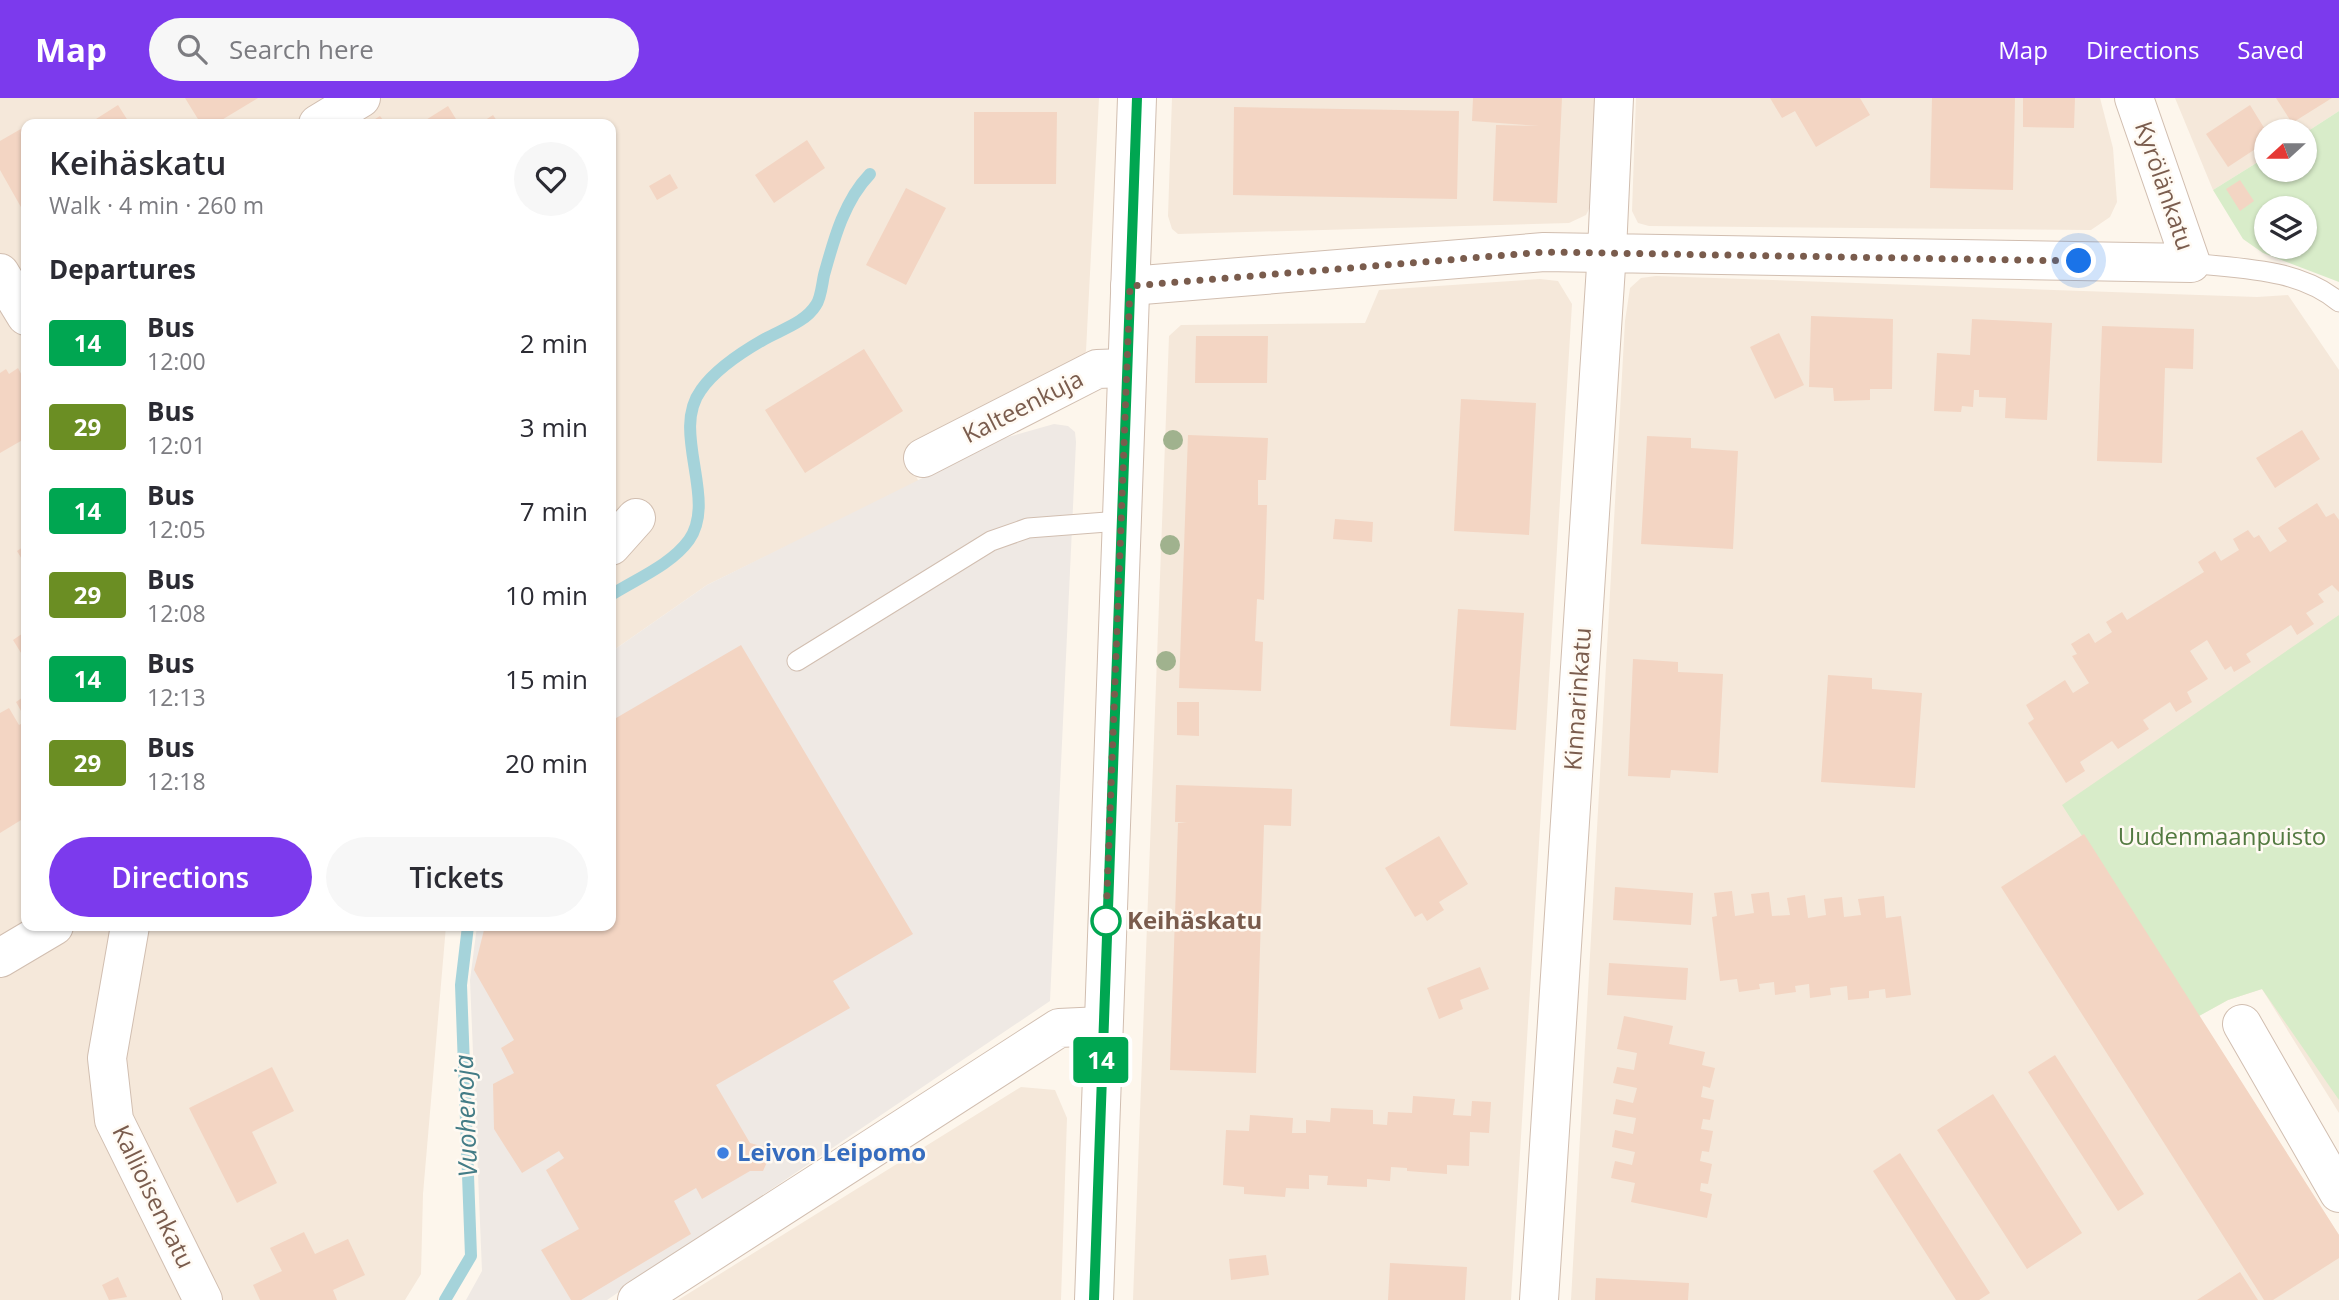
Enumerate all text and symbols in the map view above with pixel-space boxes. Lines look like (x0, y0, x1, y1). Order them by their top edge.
search box (149, 18, 639, 81)
text: Map (35, 27, 107, 72)
icon: search (173, 30, 211, 68)
text: Search here (229, 31, 374, 67)
text: Map (1998, 33, 2048, 66)
text: Directions (2086, 33, 2199, 66)
text: Saved (2237, 33, 2304, 66)
street label: Kyrölänkatu (2128, 117, 2203, 254)
north arrow (2254, 119, 2317, 182)
map controls (2254, 119, 2317, 259)
text: Keihäskatu (49, 140, 227, 185)
button: heart (514, 142, 588, 216)
text: Walk · 4 min · 260 m (49, 189, 264, 221)
button: layers (2254, 196, 2317, 259)
your location (2061, 243, 2096, 278)
text: Departures (49, 251, 196, 287)
text: Bus (147, 309, 194, 345)
text: 2 min (520, 325, 588, 361)
text: 14 (74, 326, 101, 359)
text: 12:00 (147, 345, 206, 377)
street label: Kalteenkuja (956, 361, 1088, 450)
text: Bus (147, 393, 194, 429)
text: 3 min (520, 409, 588, 445)
text: 29 (74, 410, 101, 443)
text: 12:01 (147, 429, 206, 461)
text: Bus (147, 477, 194, 513)
text: 7 min (520, 493, 588, 529)
text: 14 (74, 494, 101, 527)
text: 12:05 (147, 513, 206, 545)
text: Bus (147, 561, 194, 597)
text: 10 min (505, 577, 588, 613)
text: 29 (74, 578, 101, 611)
text: 12:08 (147, 597, 206, 629)
street label: Kinnarinkatu (1555, 626, 1598, 772)
text: Bus (147, 645, 194, 681)
text: 15 min (505, 661, 588, 697)
text: 14 (74, 662, 101, 695)
text: 12:13 (147, 681, 206, 713)
text: Bus (147, 729, 194, 765)
text: 20 min (505, 745, 588, 781)
text: 29 (74, 746, 101, 779)
text: 12:18 (147, 765, 206, 797)
park label: Uudenmaanpuisto (2118, 819, 2326, 852)
button: Directions (49, 837, 312, 917)
button: Tickets (326, 837, 588, 917)
place label: Keihäskatu (1127, 903, 1262, 936)
marker: Keihäskatu (1091, 906, 1121, 936)
line badge: 14 (1070, 1037, 1132, 1083)
text: 14 (1087, 1043, 1115, 1076)
water label: Vuohenoja (445, 1054, 485, 1178)
street label: Kallioisenkatu (105, 1119, 203, 1273)
place label: Leivon Leipomo (737, 1135, 926, 1168)
marker: Leivon Leipomo (715, 1145, 731, 1161)

